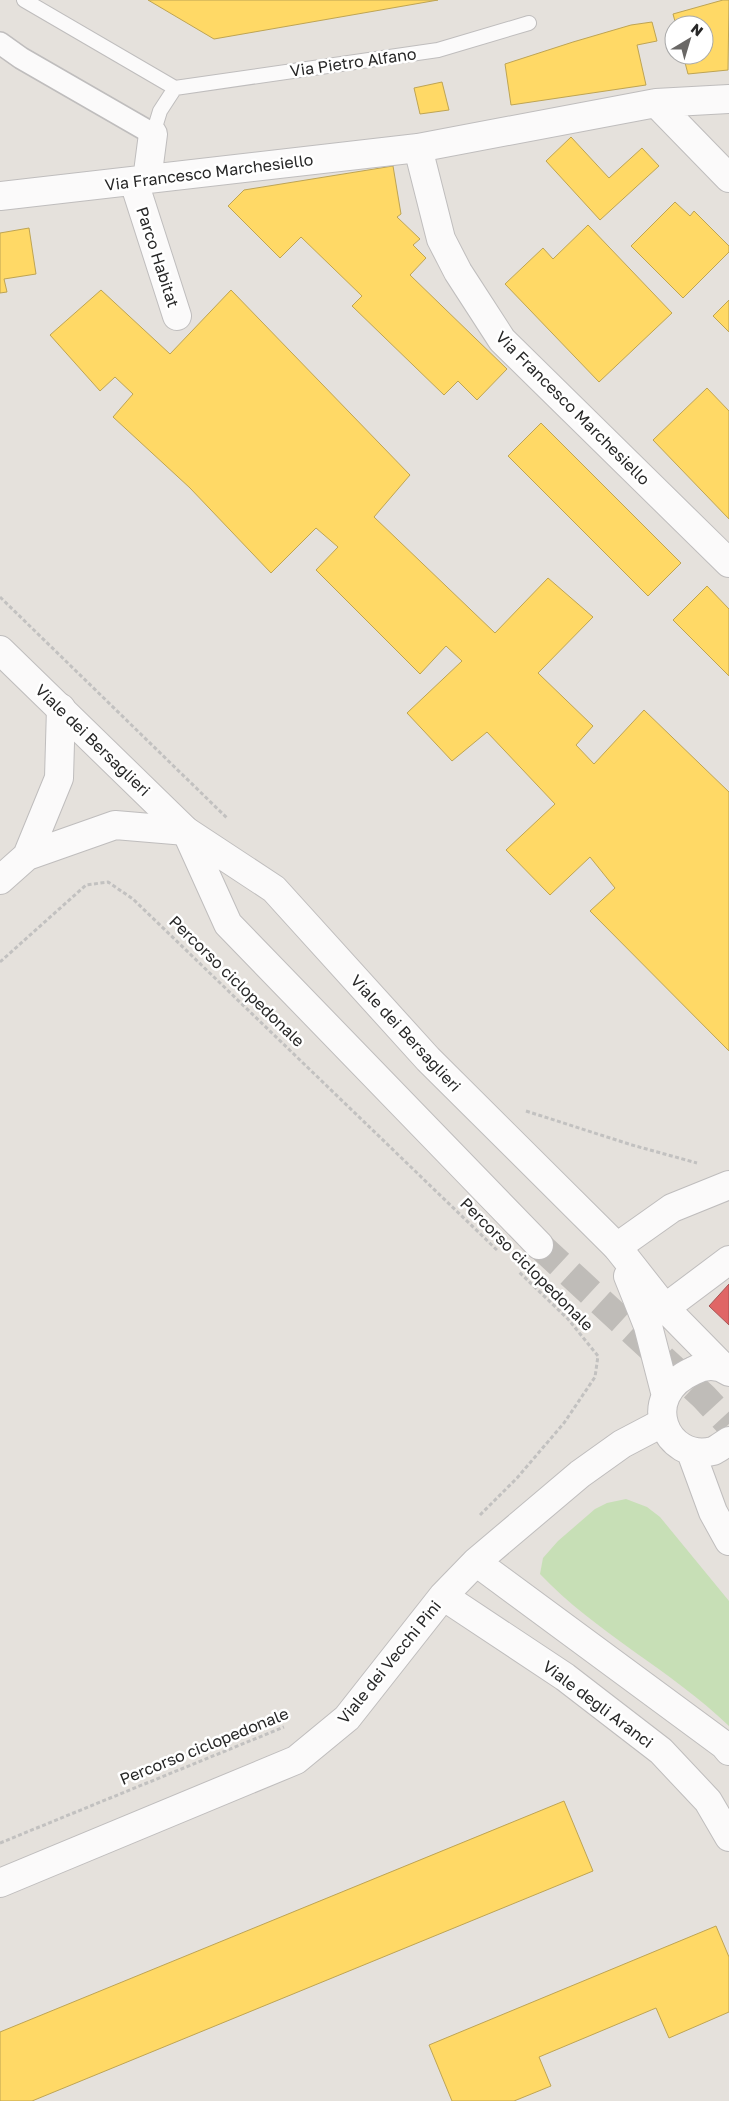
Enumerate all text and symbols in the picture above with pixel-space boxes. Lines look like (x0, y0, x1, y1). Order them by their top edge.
north arrow (664, 15, 714, 65)
text: N (688, 19, 707, 39)
street label: Via Pietro Alfano (289, 43, 417, 81)
street label: Via Francesco Marchesiello (104, 149, 314, 195)
street label: Parco Habitat (132, 204, 184, 310)
street label: Via Francesco Marchesiello (492, 327, 654, 489)
street label: Viale dei Bersaglieri (31, 680, 155, 800)
street label: Percorso ciclopedonale (165, 911, 309, 1051)
street label: Viale dei Bersaglieri (347, 970, 465, 1096)
street label: Percorso ciclopedonale (456, 1193, 598, 1335)
street label: Viale dei Vecchi Pini (333, 1596, 445, 1728)
street label: Viale degli Aranci (539, 1656, 657, 1752)
street label: Percorso ciclopedonale (117, 1703, 291, 1789)

